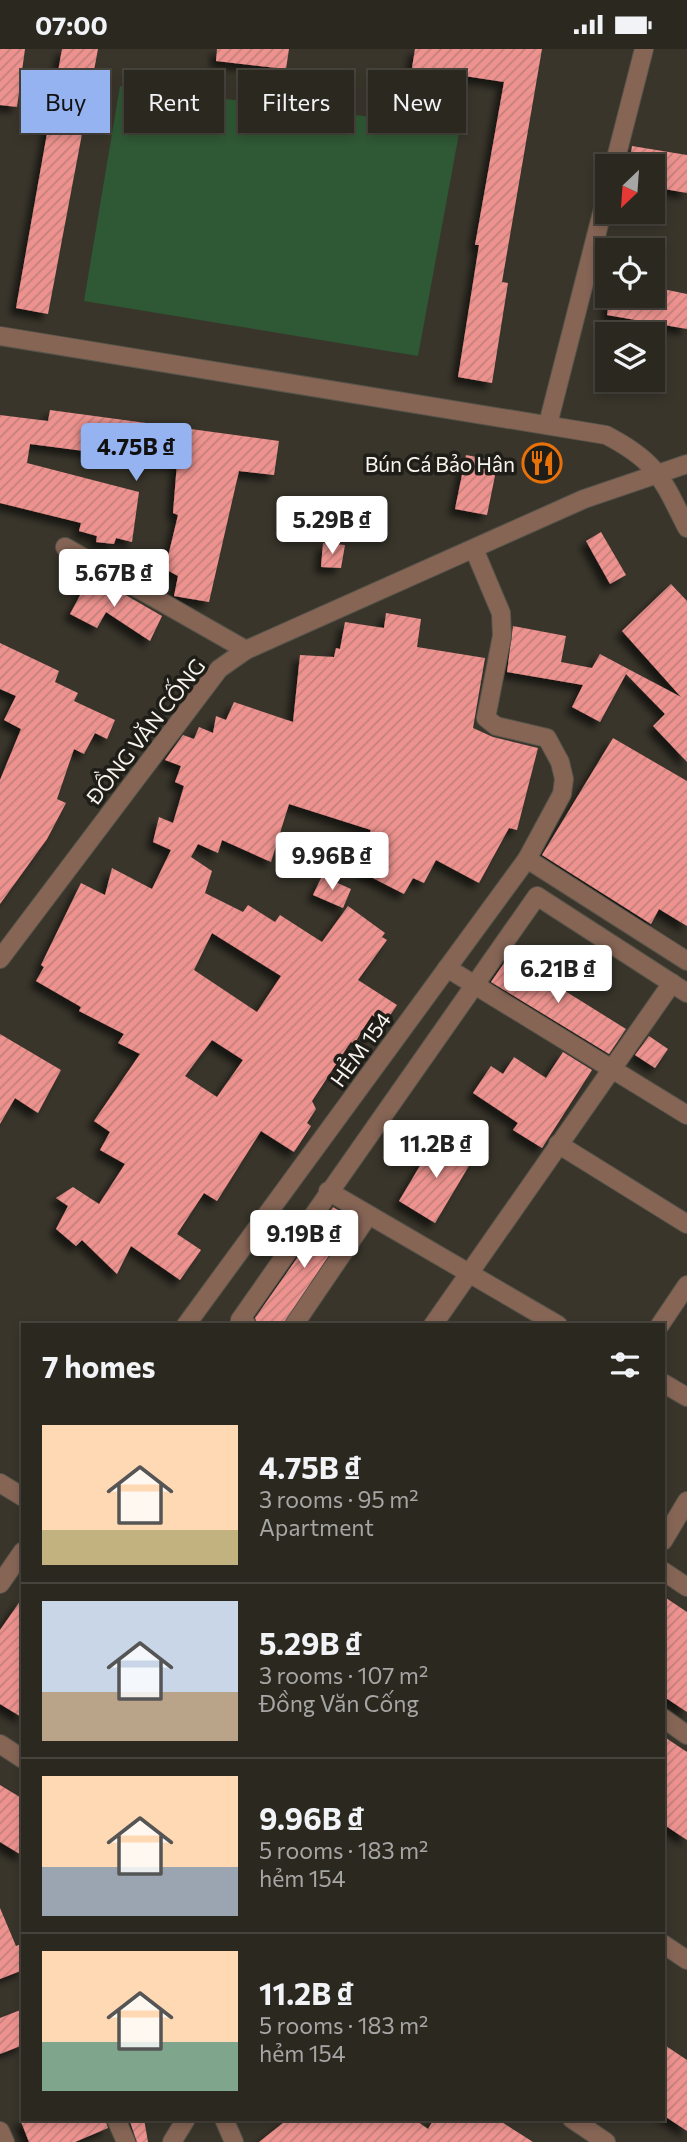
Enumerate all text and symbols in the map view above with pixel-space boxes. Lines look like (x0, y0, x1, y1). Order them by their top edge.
text: 07:00 (35, 9, 108, 40)
chip: Buy (21, 70, 110, 133)
chip: Rent (124, 70, 224, 133)
chip: Filters (238, 70, 354, 133)
chip: New (368, 70, 466, 133)
north arrow (595, 154, 665, 224)
map controls (595, 154, 665, 392)
button: locate (595, 238, 665, 308)
button: layers (595, 322, 665, 392)
pin: 4.75B ₫ (71, 423, 201, 483)
text: 4.75B ₫ (97, 432, 175, 460)
restaurant icon: Bún Cá Bảo Hân (521, 442, 563, 484)
place label: Bún Cá Bảo Hân (365, 451, 515, 476)
pin: 5.29B ₫ (267, 497, 397, 556)
text: 5.29B ₫ (292, 505, 372, 533)
pin: 5.67B ₫ (49, 549, 179, 609)
text: 5.67B ₫ (75, 558, 153, 586)
street label: ĐỒNG VĂN CỐNG (77, 651, 210, 810)
pin: 9.96B ₫ (267, 833, 397, 892)
text: 9.96B ₫ (292, 841, 372, 869)
pin: 6.21B ₫ (493, 946, 623, 1005)
text: 6.21B ₫ (520, 954, 596, 982)
street label: HẺM 154 (324, 1006, 396, 1091)
pin: 11.2B ₫ (371, 1121, 501, 1180)
text: 11.2B ₫ (400, 1129, 472, 1157)
pin: 9.19B ₫ (239, 1211, 369, 1270)
text: 9.19B ₫ (266, 1219, 342, 1247)
icon: filters (606, 1346, 644, 1384)
text: 7 homes (42, 1347, 155, 1384)
text: 4.75B ₫ (259, 1448, 361, 1485)
icon: home (98, 1453, 182, 1537)
text: 3 rooms · 95 m² (259, 1485, 418, 1513)
text: Apartment (259, 1513, 374, 1541)
text: 5.29B ₫ (259, 1624, 362, 1661)
icon: home (98, 1629, 182, 1713)
text: 3 rooms · 107 m² (259, 1661, 428, 1689)
text: Đồng Văn Cống (259, 1689, 419, 1717)
text: 9.96B ₫ (259, 1799, 364, 1836)
icon: home (98, 1804, 182, 1888)
text: 5 rooms · 183 m² (259, 1836, 428, 1864)
text: hẻm 154 (259, 1864, 346, 1892)
text: 11.2B ₫ (259, 1974, 354, 2011)
icon: home (98, 1979, 182, 2063)
text: 5 rooms · 183 m² (259, 2011, 428, 2039)
text: hẻm 154 (259, 2039, 346, 2067)

